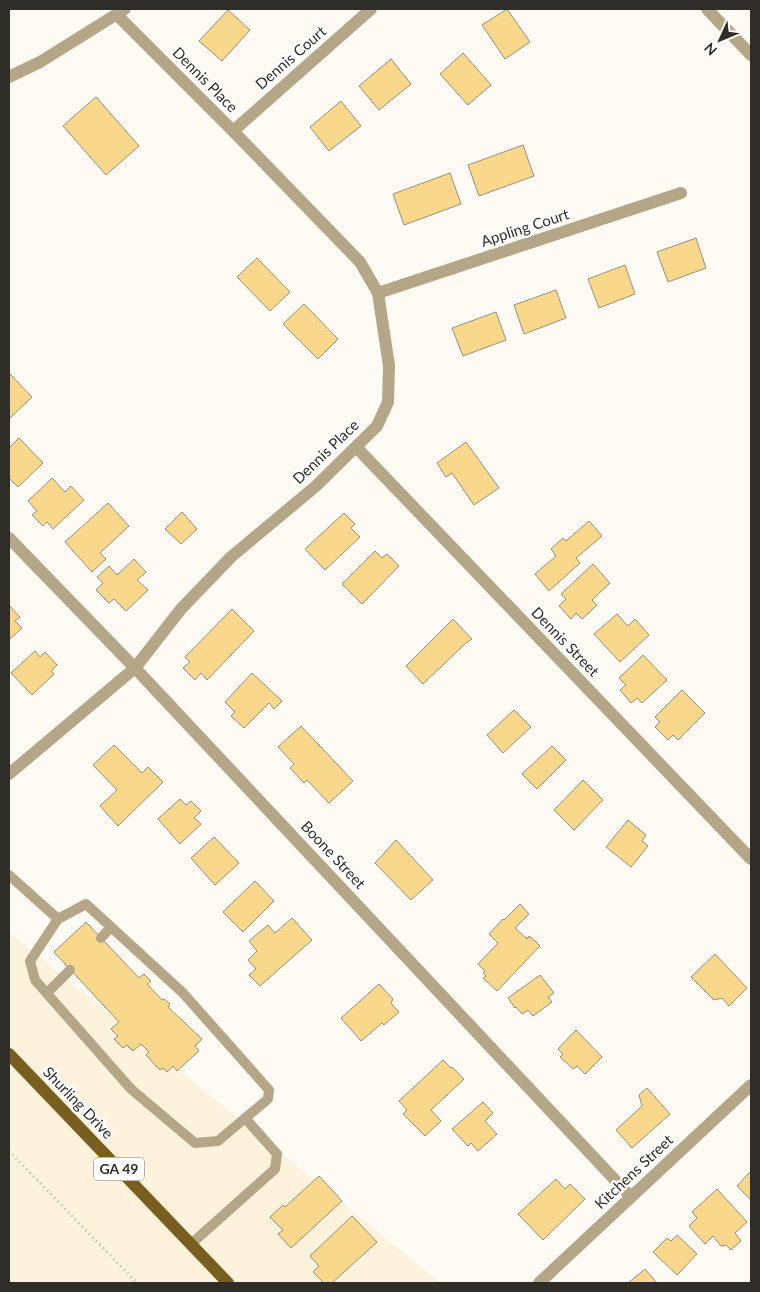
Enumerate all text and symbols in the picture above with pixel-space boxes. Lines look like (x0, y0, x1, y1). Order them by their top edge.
north arrow (695, 15, 745, 65)
street label: Dennis Court (251, 21, 330, 93)
text: N (700, 40, 720, 59)
street label: Dennis Place (169, 43, 242, 116)
street label: Appling Court (478, 204, 572, 250)
street label: Dennis Place (289, 415, 362, 487)
street label: Dennis Street (528, 603, 604, 680)
street label: Boone Street (298, 817, 370, 892)
street label: Shurling Drive (40, 1063, 118, 1142)
street label: Kitchens Street (590, 1130, 677, 1212)
road number: GA 49 (94, 1158, 144, 1180)

